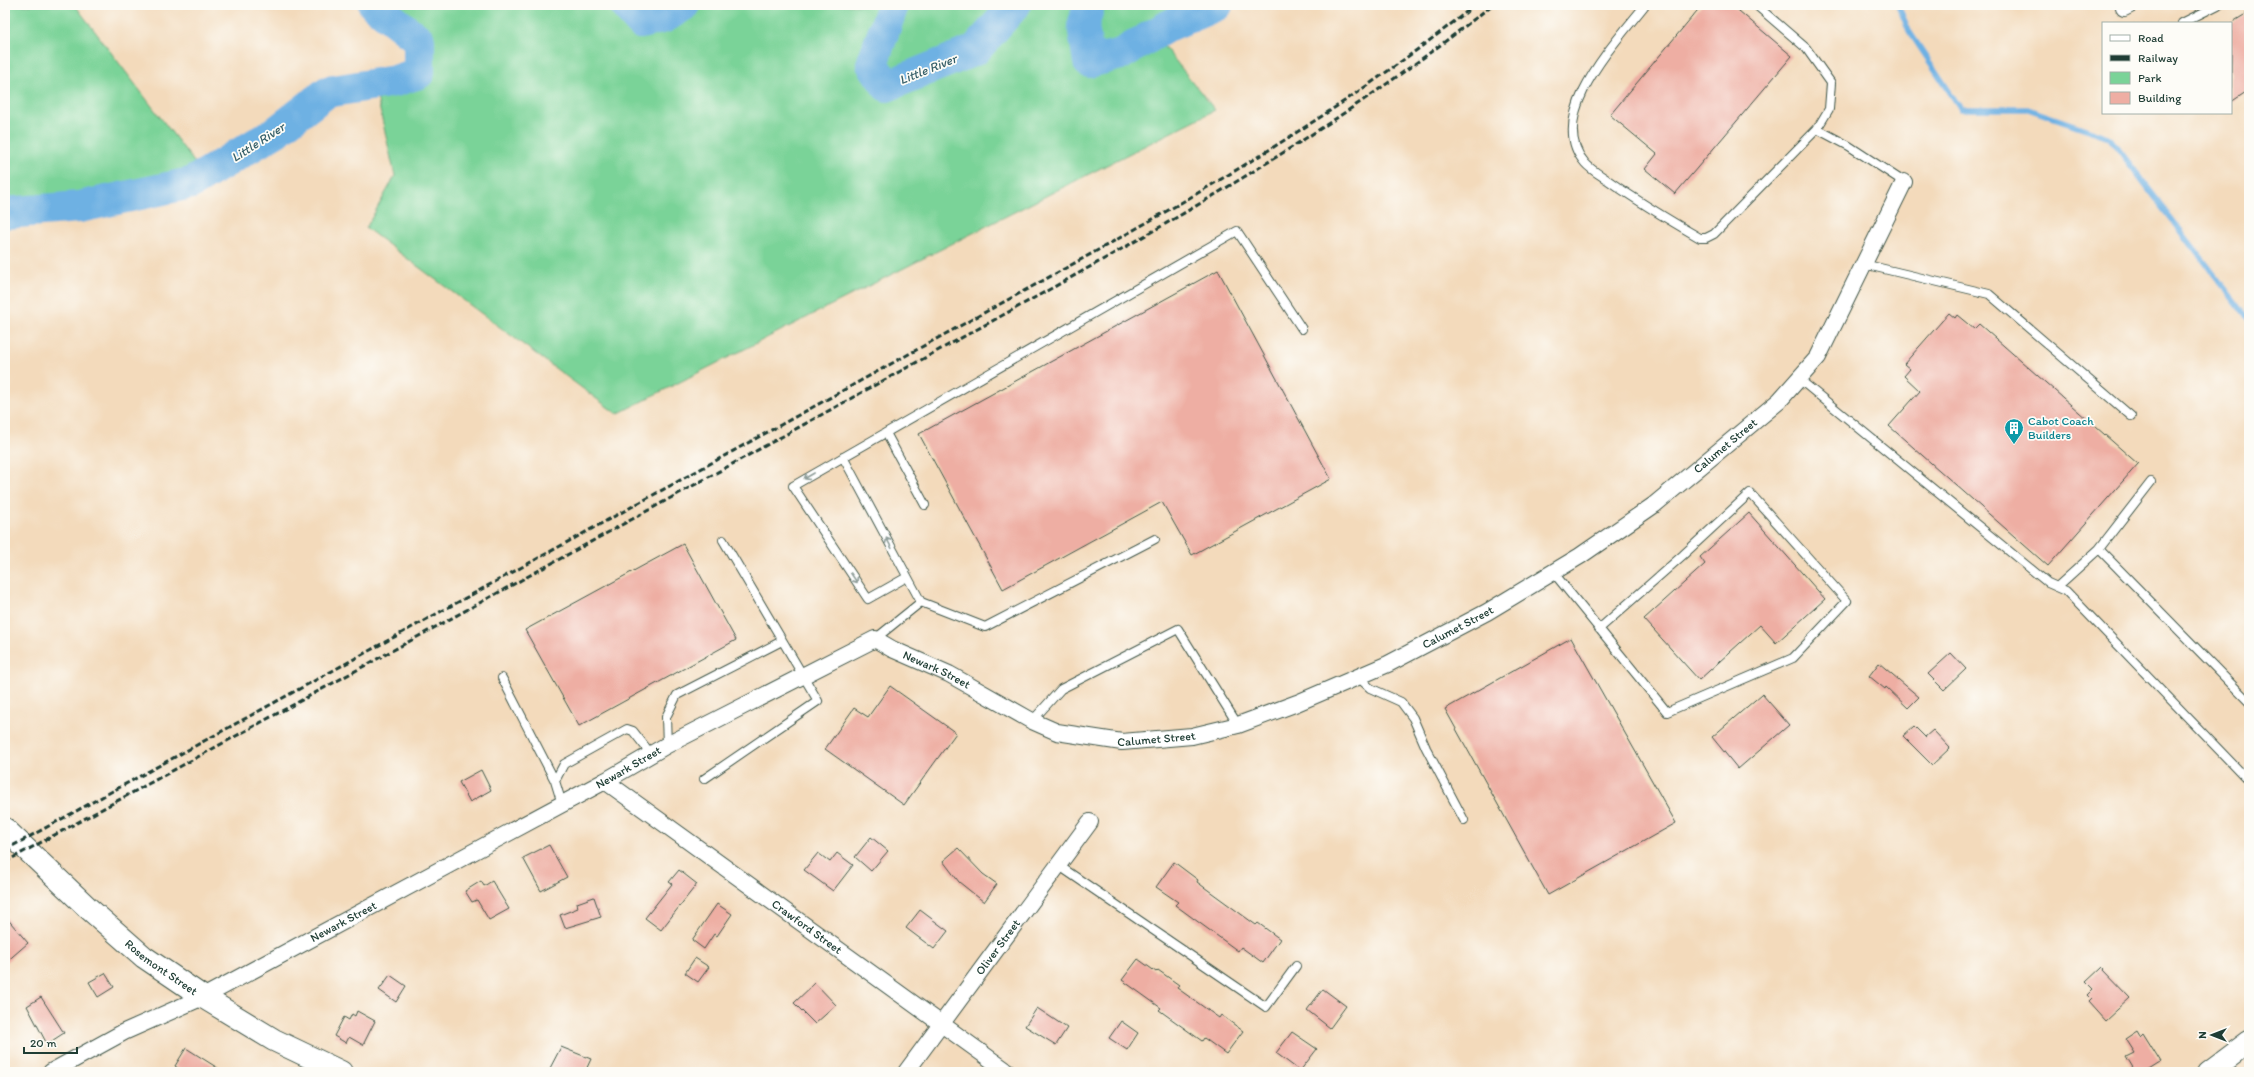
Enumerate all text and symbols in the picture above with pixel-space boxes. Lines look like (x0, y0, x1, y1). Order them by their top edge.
legend (2102, 22, 2232, 114)
text: Road (2138, 31, 2164, 45)
water label: Little River (897, 50, 961, 87)
text: Railway (2138, 51, 2178, 65)
text: Park (2138, 71, 2162, 85)
text: Building (2138, 91, 2182, 105)
water label: Little River (228, 118, 289, 165)
place label: Cabot Coach Builders (2028, 414, 2094, 442)
street label: Calumet Street (1691, 415, 1760, 476)
building icon: Cabot Coach Builders (2003, 417, 2025, 445)
one-way arrow (804, 473, 816, 481)
one-way arrow (885, 537, 892, 549)
one-way arrow (850, 572, 858, 583)
street label: Calumet Street (1420, 603, 1496, 652)
street label: Newark Street (901, 648, 973, 692)
street label: Calumet Street (1116, 728, 1197, 749)
street label: Newark Street (593, 743, 664, 792)
street label: Crawford Street (769, 897, 845, 957)
street label: Newark Street (308, 898, 379, 945)
street label: Oliver Street (973, 916, 1023, 978)
street label: Rosemont Street (122, 937, 201, 998)
north arrow (2192, 1015, 2232, 1055)
scale bar (24, 1029, 77, 1055)
text: N (2196, 1031, 2209, 1039)
text: 20 m (30, 1036, 57, 1050)

